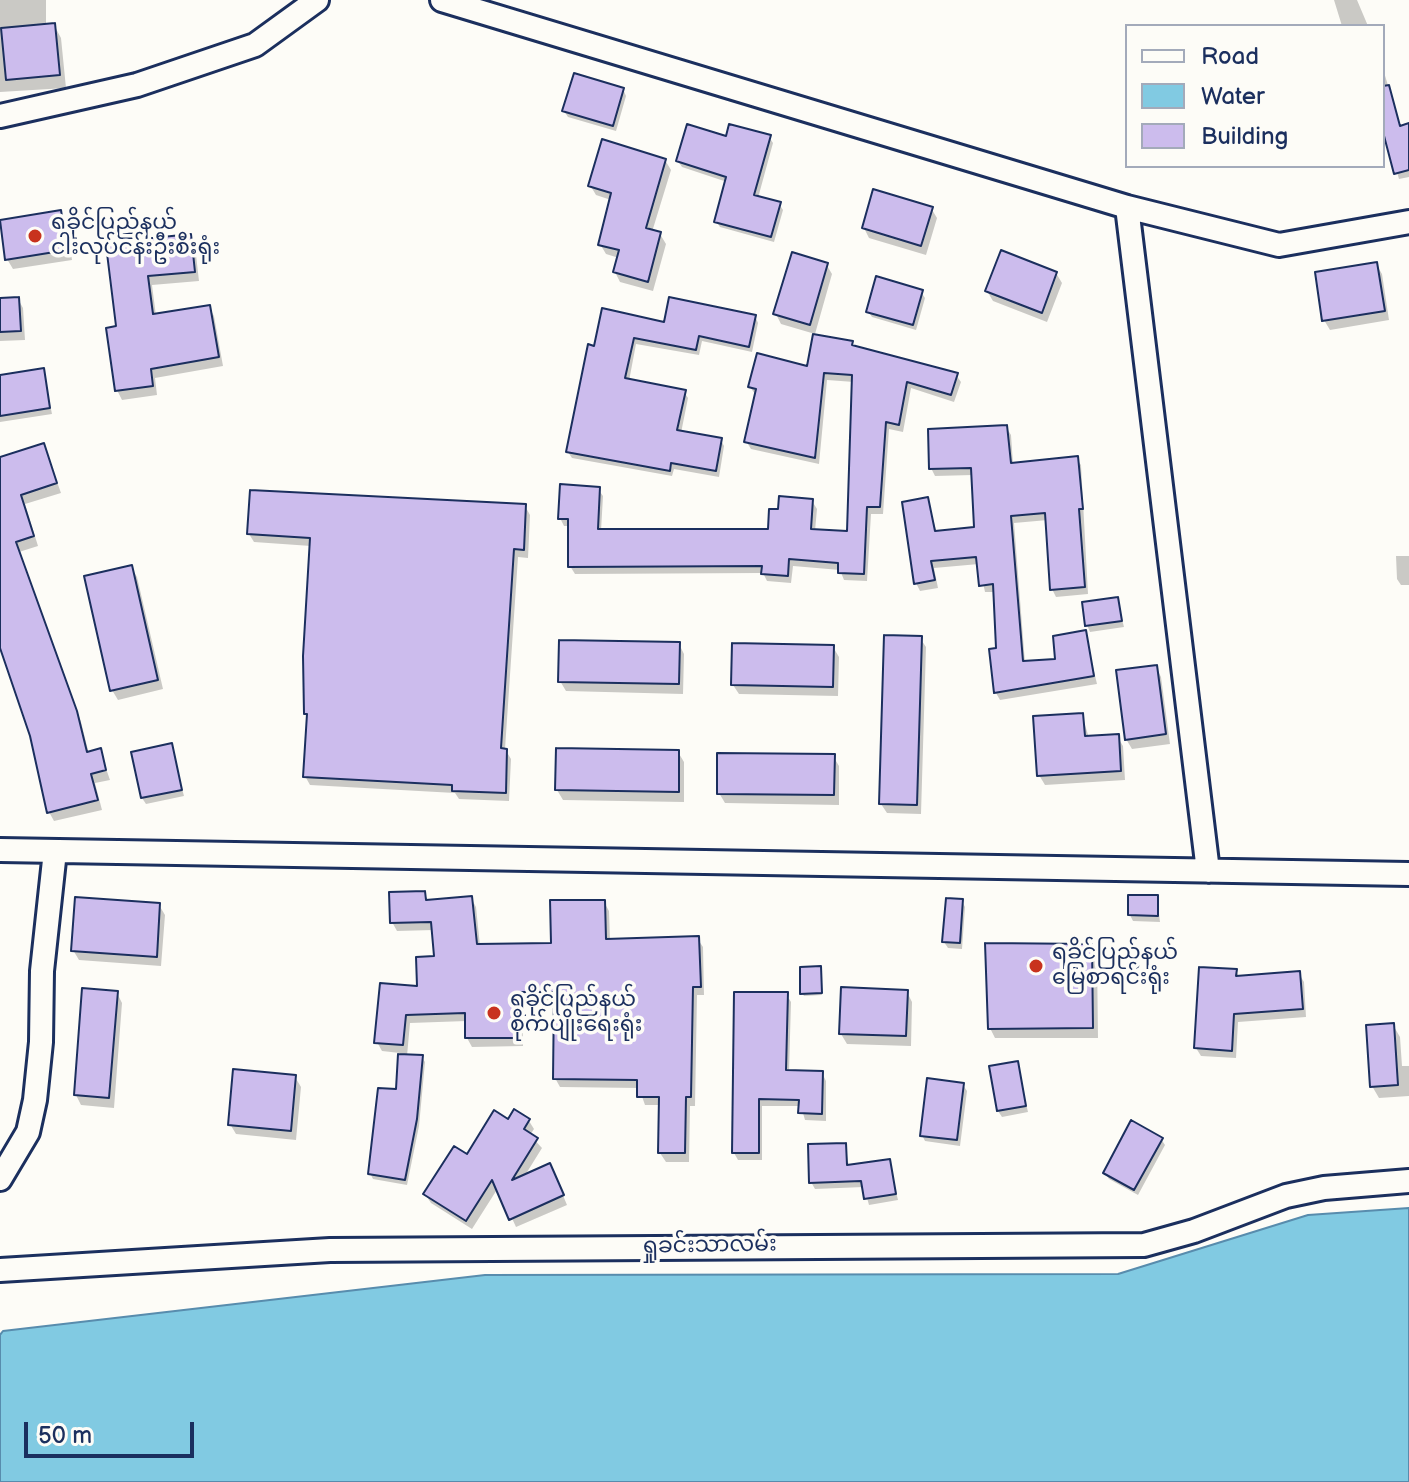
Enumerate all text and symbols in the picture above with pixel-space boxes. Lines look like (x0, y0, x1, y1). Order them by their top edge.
legend (1125, 24, 1385, 168)
text: Road (1201, 42, 1259, 71)
text: Water (1201, 82, 1265, 111)
text: Building (1201, 122, 1288, 151)
place label: ရခိုင်ပြည်နယ် ငါးလုပ်ငန်းဦးစီးရုံး (51, 210, 220, 262)
marker: ရခိုင်ပြည်နယ် ငါးလုပ်ငန်းဦးစီးရုံး (26, 227, 44, 245)
place label: ရခိုင်ပြည်နယ် မြေစာရင်းရုံး (1052, 940, 1178, 992)
marker: ရခိုင်ပြည်နယ် မြေစာရင်းရုံး (1027, 957, 1045, 975)
place label: ရခိုင်ပြည်နယ် စိုက်ပျိုးရေးရုံး (510, 987, 642, 1038)
marker: ရခိုင်ပြည်နယ် စိုက်ပျိုးရေးရုံး (485, 1004, 503, 1022)
street label: ရှုခင်းသာလမ်း (641, 1232, 777, 1260)
scale bar (28, 1406, 198, 1456)
text: 50 m (38, 1421, 92, 1450)

